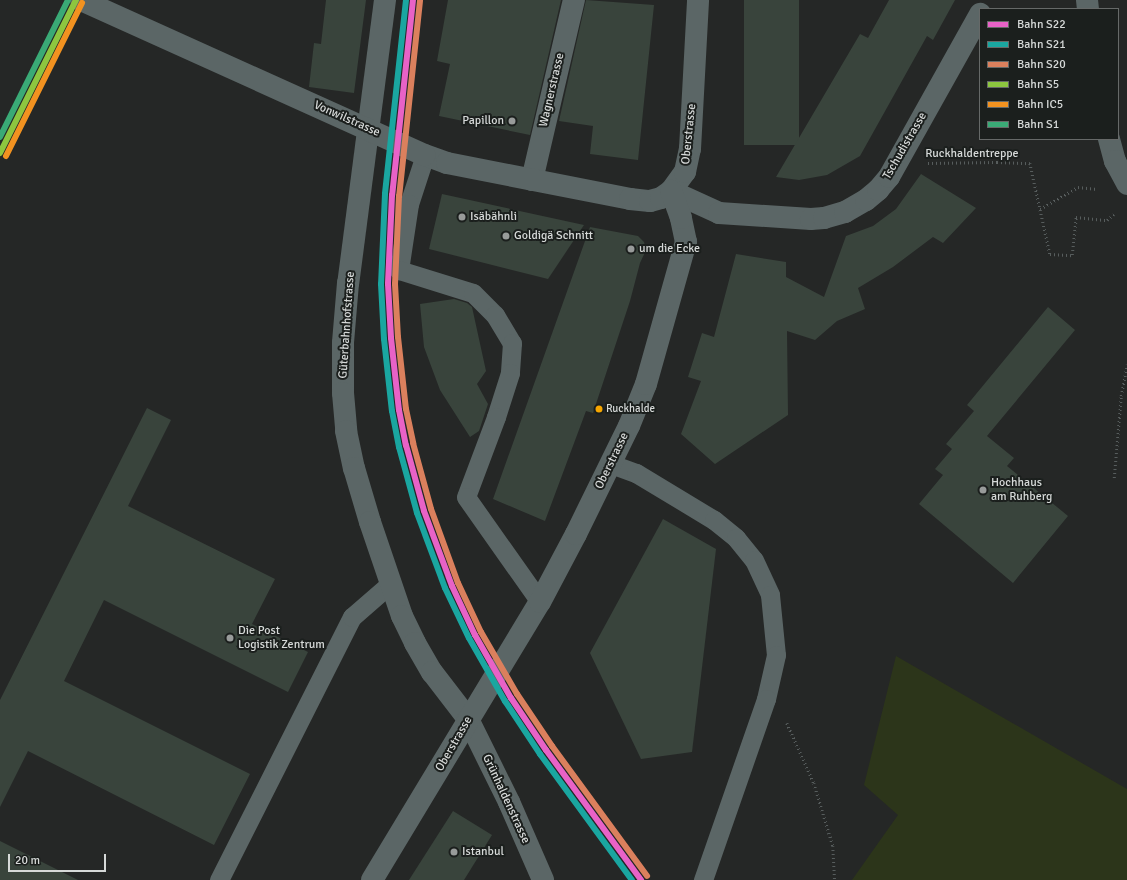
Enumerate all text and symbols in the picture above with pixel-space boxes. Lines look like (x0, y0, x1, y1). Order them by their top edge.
legend (979, 8, 1119, 140)
text: Bahn S22 (1017, 17, 1066, 32)
text: Bahn S21 (1017, 37, 1066, 52)
street label: Wagnerstrasse (536, 52, 568, 128)
text: Bahn S20 (1017, 57, 1066, 72)
text: Bahn S5 (1017, 77, 1059, 92)
text: Bahn IC5 (1017, 97, 1063, 112)
street label: Vonwilstrasse (312, 98, 382, 140)
street label: Oberstrasse (679, 103, 699, 165)
street label: Tschudistrasse (880, 110, 930, 182)
place label: Papillon (462, 114, 504, 128)
marker: Papillon (507, 116, 517, 126)
text: Bahn S1 (1017, 117, 1059, 132)
street label: Ruckhaldentreppe (925, 147, 1019, 161)
place label: Isäbähnli (470, 210, 517, 224)
marker: Isäbähnli (457, 212, 467, 222)
place label: Goldigä Schnitt (514, 229, 593, 243)
marker: Goldigä Schnitt (501, 231, 511, 241)
place label: um die Ecke (639, 242, 700, 256)
marker: um die Ecke (626, 244, 636, 254)
street label: Güterbahnhofstrasse (336, 271, 358, 379)
place label: Ruckhalde (606, 402, 655, 416)
marker: Ruckhalde (594, 404, 604, 414)
street label: Oberstrasse (592, 430, 632, 492)
place label: Hochhaus am Ruhberg (991, 476, 1052, 504)
marker: Hochhaus am Ruhberg (978, 485, 988, 495)
place label: Die Post Logistik Zentrum (238, 624, 325, 652)
marker: Die Post Logistik Zentrum (225, 633, 235, 643)
street label: Oberstrasse (433, 714, 475, 774)
street label: Grünhaldenstrasse (479, 752, 533, 846)
place label: Istanbul (462, 845, 504, 859)
scale bar (10, 846, 108, 872)
marker: Istanbul (449, 847, 459, 857)
text: 20 m (15, 853, 40, 868)

